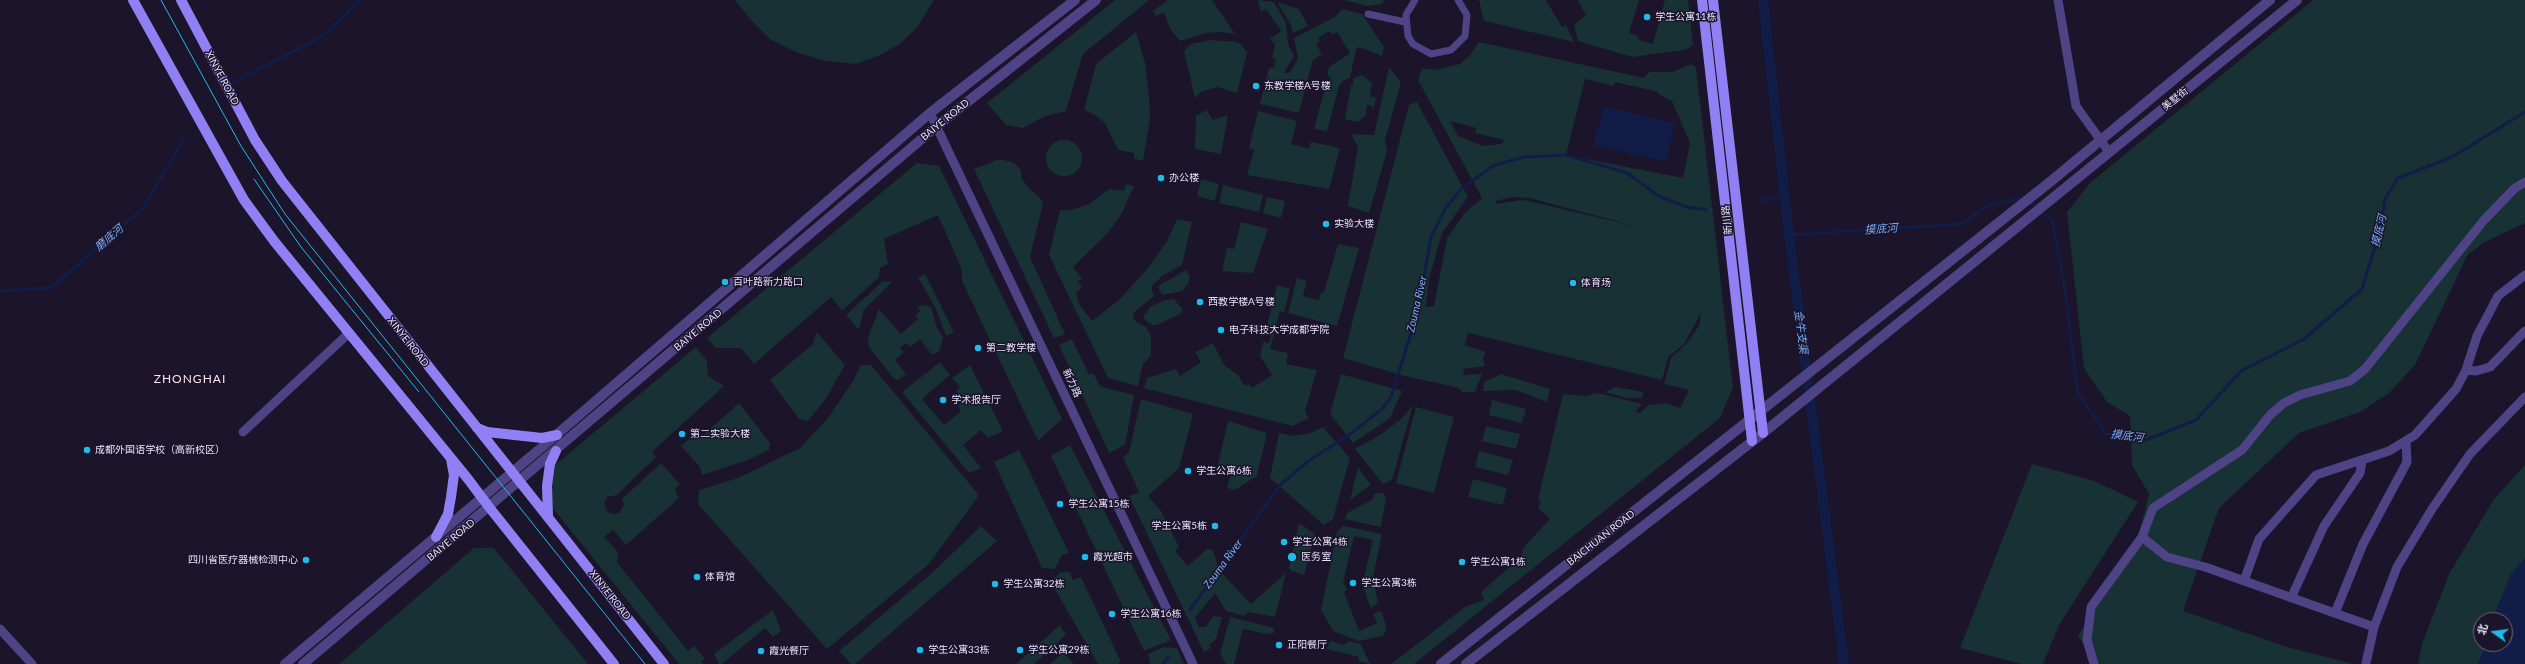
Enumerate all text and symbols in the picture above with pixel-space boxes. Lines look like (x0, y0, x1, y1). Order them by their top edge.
place label: 学生公寓11栋 (1655, 11, 1717, 23)
marker: 学生公寓11栋 (1642, 12, 1652, 22)
street label: XINYE ROAD (203, 49, 241, 107)
place label: 东教学楼A号楼 (1264, 80, 1331, 92)
marker: 东教学楼A号楼 (1251, 81, 1261, 91)
street label: 美墅街 (2160, 85, 2190, 113)
street label: BAIYE ROAD (918, 97, 972, 143)
place label: 办公楼 (1169, 172, 1199, 184)
marker: 办公楼 (1156, 173, 1166, 183)
street label: 新川路 (1719, 204, 1735, 236)
water label: 摸底河 (2369, 213, 2389, 249)
place label: 实验大楼 (1334, 218, 1374, 230)
marker: 实验大楼 (1321, 219, 1331, 229)
water label: 摸底河 (1864, 221, 1898, 237)
water label: 磨底河 (92, 222, 126, 254)
water label: Zouma River (1404, 275, 1430, 333)
place label: 百叶路新力路口 (733, 276, 803, 288)
marker: 百叶路新力路口 (720, 277, 730, 287)
place label: 体育场 (1581, 277, 1611, 289)
marker: 体育场 (1568, 278, 1578, 288)
place label: 西教学楼A号楼 (1208, 296, 1275, 308)
marker: 西教学楼A号楼 (1195, 297, 1205, 307)
street label: BAIYE ROAD (672, 306, 724, 354)
water label: 金牛支渠 (1792, 309, 1810, 355)
street label: XINYE ROAD (385, 315, 431, 369)
place label: 电子科技大学成都学院 (1229, 324, 1329, 336)
marker: 电子科技大学成都学院 (1216, 325, 1226, 335)
place label: 第二教学楼 (986, 342, 1036, 354)
marker: 第二教学楼 (973, 343, 983, 353)
street label: 新力路 (1060, 367, 1084, 399)
district label: ZHONGHAI (154, 372, 226, 386)
place label: 学术报告厅 (951, 394, 1001, 406)
marker: 学术报告厅 (938, 395, 948, 405)
water label: 摸底河 (2110, 427, 2144, 445)
place label: 第二实验大楼 (690, 428, 750, 440)
marker: 第二实验大楼 (677, 429, 687, 439)
place label: 成都外国语学校（高新校区） (95, 444, 225, 456)
marker: 成都外国语学校（高新校区） (82, 445, 92, 455)
place label: 学生公寓6栋 (1196, 465, 1252, 477)
marker: 学生公寓6栋 (1183, 466, 1193, 476)
place label: 学生公寓15栋 (1068, 498, 1130, 510)
marker: 学生公寓15栋 (1055, 499, 1065, 509)
street label: BAICHUAN ROAD (1565, 508, 1637, 568)
street label: BAIYE ROAD (425, 516, 477, 564)
place label: 学生公寓5栋 (1151, 520, 1207, 532)
marker: 学生公寓5栋 (1210, 521, 1220, 531)
place label: 学生公寓4栋 (1292, 536, 1348, 548)
water label: Zouma River (1201, 537, 1245, 591)
marker: 学生公寓4栋 (1279, 537, 1289, 547)
place label: 霞光超市 (1093, 551, 1133, 563)
marker: 医务室 (1286, 551, 1298, 563)
place label: 医务室 (1301, 551, 1331, 563)
marker: 霞光超市 (1080, 552, 1090, 562)
place label: 四川省医疗器械检测中心 (188, 554, 298, 566)
marker: 四川省医疗器械检测中心 (301, 555, 311, 565)
place label: 学生公寓1栋 (1470, 556, 1526, 568)
marker: 学生公寓1栋 (1457, 557, 1467, 567)
street label: XINYE ROAD (587, 568, 633, 622)
place label: 体育馆 (705, 571, 735, 583)
marker: 体育馆 (692, 572, 702, 582)
place label: 学生公寓3栋 (1361, 577, 1417, 589)
place label: 学生公寓32栋 (1003, 578, 1065, 590)
marker: 学生公寓3栋 (1348, 578, 1358, 588)
marker: 学生公寓32栋 (990, 579, 1000, 589)
place label: 学生公寓16栋 (1120, 608, 1182, 620)
marker: 学生公寓16栋 (1107, 609, 1117, 619)
north arrow (2473, 612, 2513, 652)
text: 北 (2474, 622, 2489, 636)
place label: 正阳餐厅 (1287, 639, 1327, 651)
marker: 正阳餐厅 (1274, 640, 1284, 650)
place label: 学生公寓33栋 (928, 644, 990, 656)
place label: 学生公寓29栋 (1028, 644, 1090, 656)
place label: 霞光餐厅 (769, 645, 809, 657)
marker: 学生公寓33栋 (915, 645, 925, 655)
marker: 学生公寓29栋 (1015, 645, 1025, 655)
marker: 霞光餐厅 (756, 646, 766, 656)

